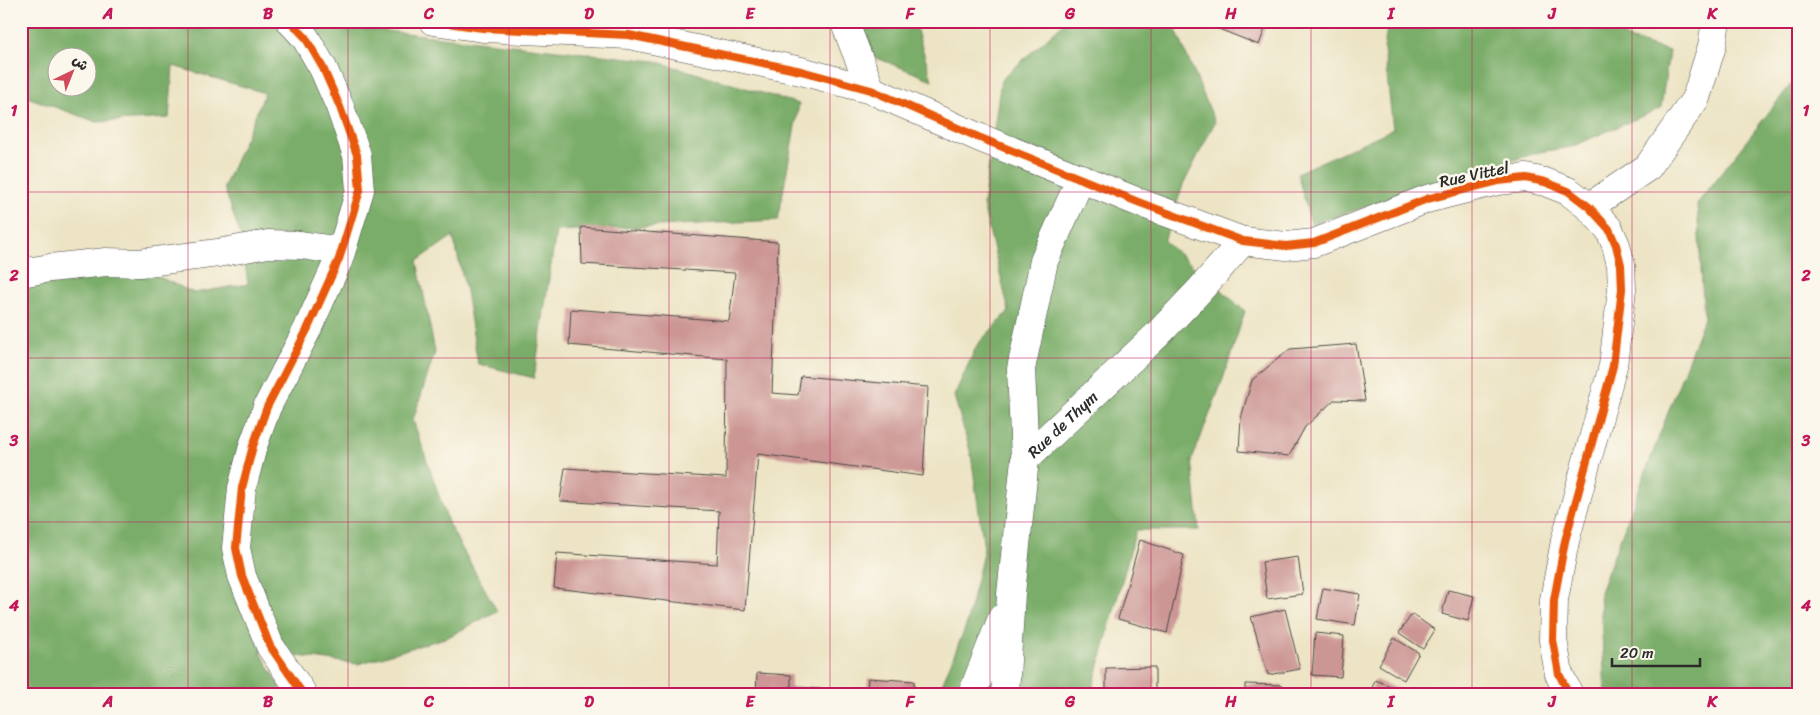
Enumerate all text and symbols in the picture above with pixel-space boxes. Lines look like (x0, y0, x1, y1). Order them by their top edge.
text: A (102, 0, 113, 28)
text: B (263, 0, 274, 28)
text: C (423, 0, 435, 28)
text: D (584, 0, 594, 28)
text: E (746, 0, 756, 28)
text: F (905, 0, 916, 28)
text: G (1064, 0, 1076, 28)
text: H (1224, 0, 1237, 28)
text: I (1387, 0, 1396, 28)
text: J (1547, 0, 1557, 28)
text: K (1706, 0, 1718, 28)
north arrow (48, 48, 98, 98)
text: ش (66, 48, 95, 77)
text: 1 (11, 96, 18, 125)
text: 1 (1803, 96, 1810, 125)
street label: Rue Vittel (1437, 153, 1512, 196)
text: 2 (8, 261, 19, 290)
text: 2 (1800, 261, 1811, 290)
street label: Rue de Thym (1020, 383, 1105, 465)
text: 3 (9, 426, 19, 455)
text: 3 (1801, 426, 1811, 455)
text: 4 (8, 591, 19, 620)
text: 4 (1800, 591, 1811, 620)
scale bar (1612, 635, 1700, 667)
text: 20 m (1620, 640, 1654, 666)
text: A (102, 687, 113, 715)
text: B (263, 687, 274, 715)
text: C (423, 687, 435, 715)
text: D (584, 687, 594, 715)
text: E (746, 687, 756, 715)
text: F (905, 687, 916, 715)
text: G (1064, 687, 1076, 715)
text: H (1224, 687, 1237, 715)
text: I (1387, 687, 1396, 715)
text: J (1547, 687, 1557, 715)
text: K (1706, 687, 1718, 715)

